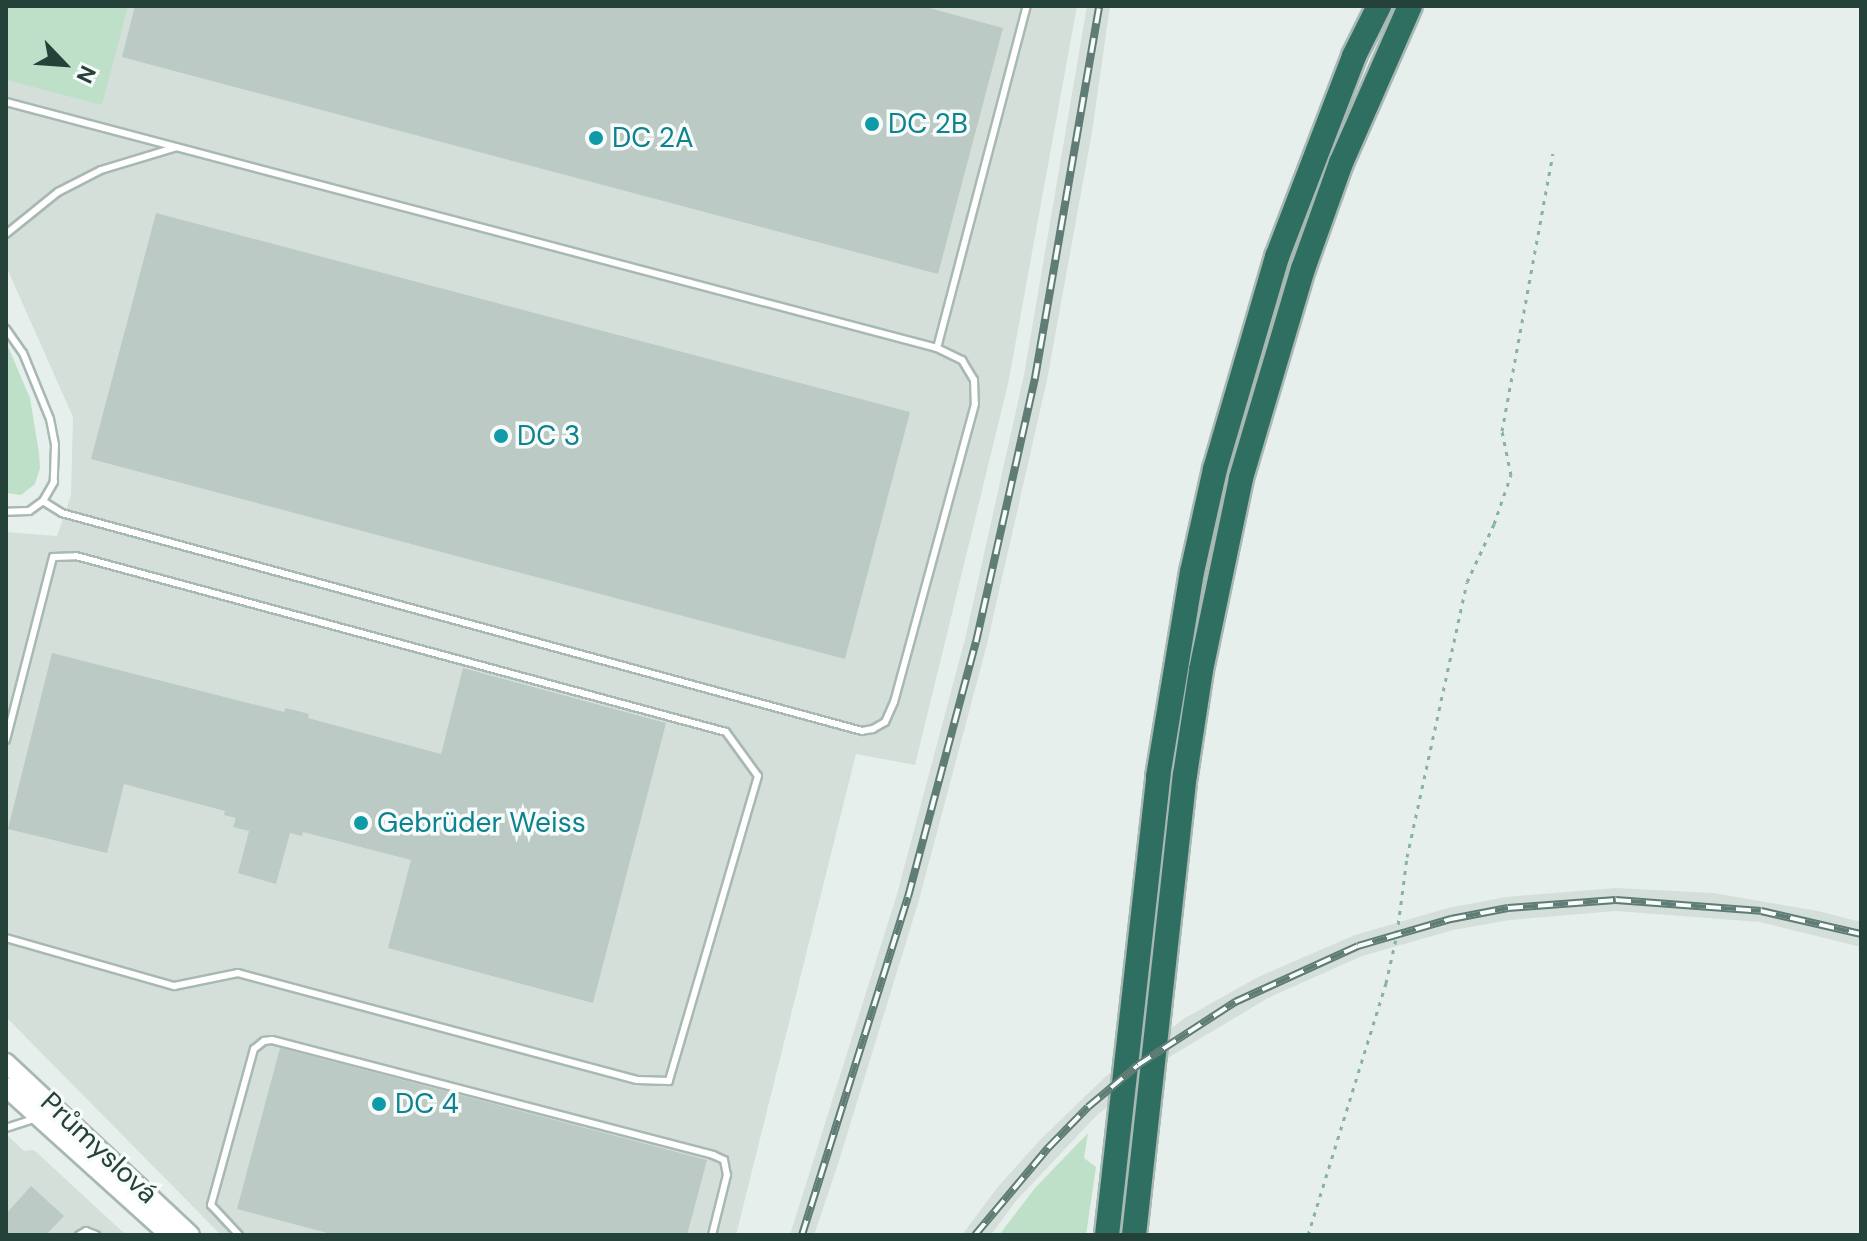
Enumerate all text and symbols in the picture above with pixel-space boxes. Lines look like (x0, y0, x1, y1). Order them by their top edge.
north arrow (24, 24, 104, 104)
text: N (70, 61, 103, 88)
place label: DC 2B (888, 107, 968, 141)
marker: DC 2B (863, 115, 881, 133)
place label: DC 2A (612, 121, 694, 155)
marker: DC 2A (587, 129, 605, 147)
place label: DC 3 (517, 419, 580, 453)
marker: DC 3 (492, 427, 510, 445)
place label: Gebrüder Weiss (377, 806, 586, 840)
marker: Gebrüder Weiss (352, 814, 370, 832)
street label: Průmyslová (34, 1085, 164, 1211)
place label: DC 4 (395, 1087, 459, 1121)
marker: DC 4 (370, 1095, 388, 1113)

